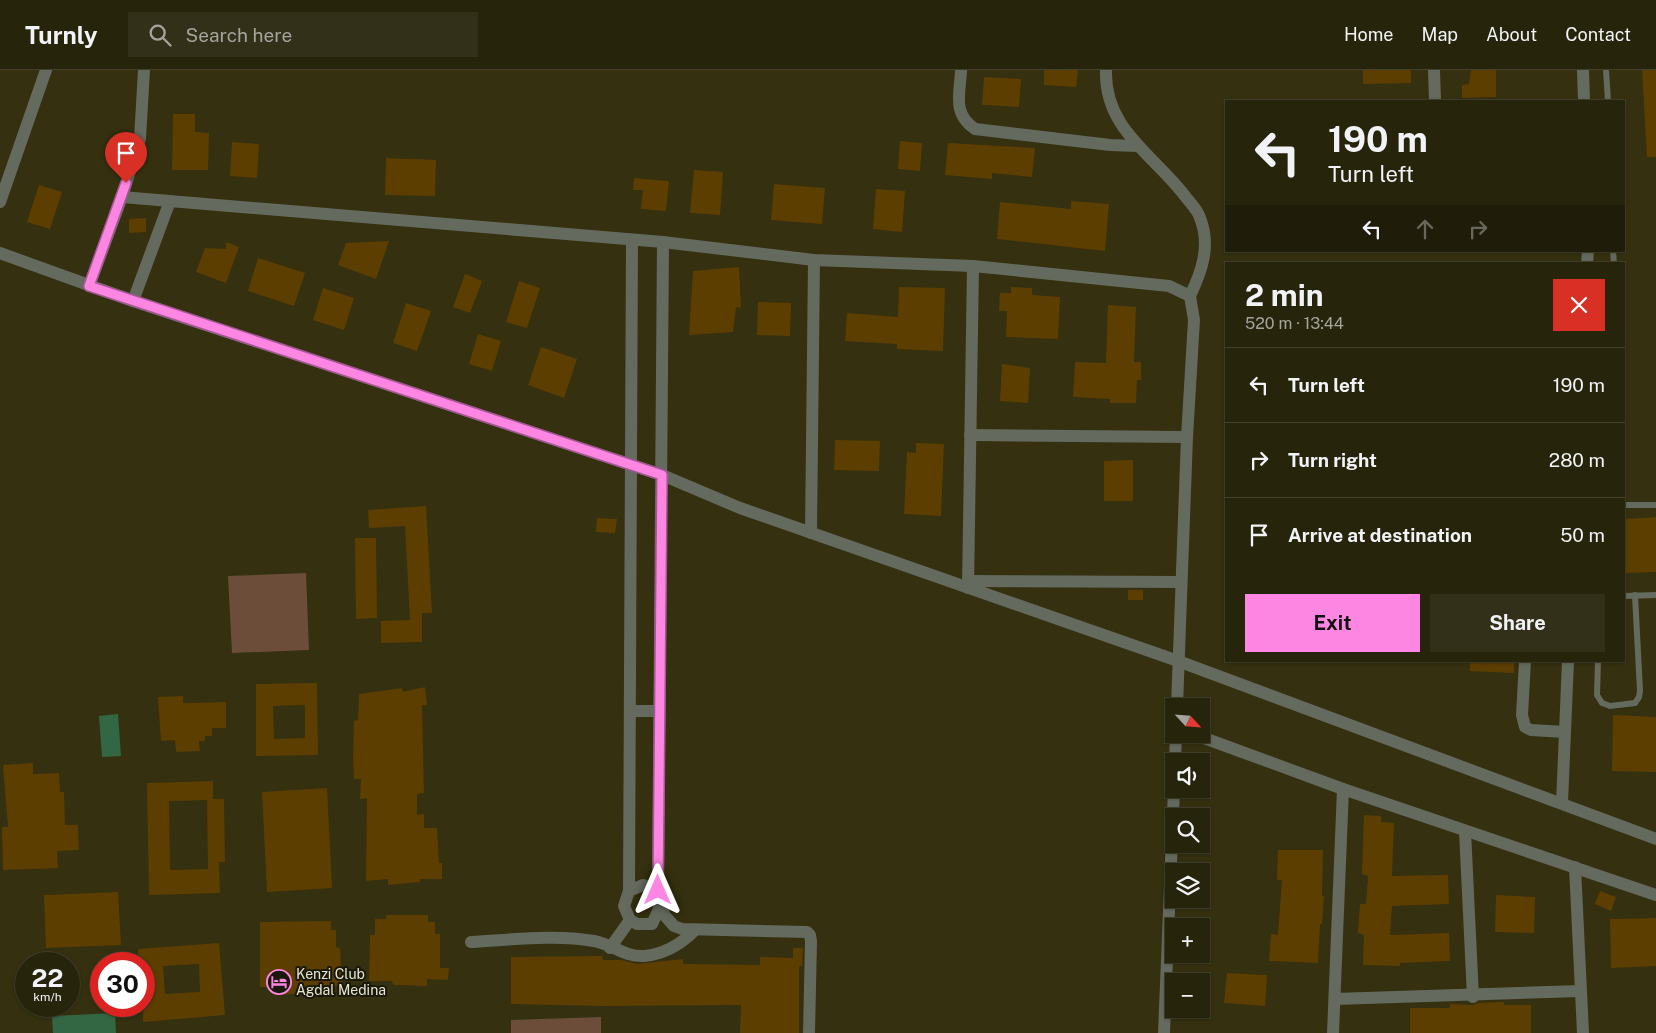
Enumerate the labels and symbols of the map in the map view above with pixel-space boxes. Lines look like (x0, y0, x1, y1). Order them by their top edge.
pin (105, 132, 147, 183)
north arrow (1165, 698, 1210, 742)
position arrow (631, 863, 683, 915)
speed limit sign: 30 (90, 952, 155, 1017)
place label: Kenzi Club Agdal Medina (296, 966, 386, 998)
hotel icon: Kenzi Club Agdal Medina (266, 969, 292, 995)

